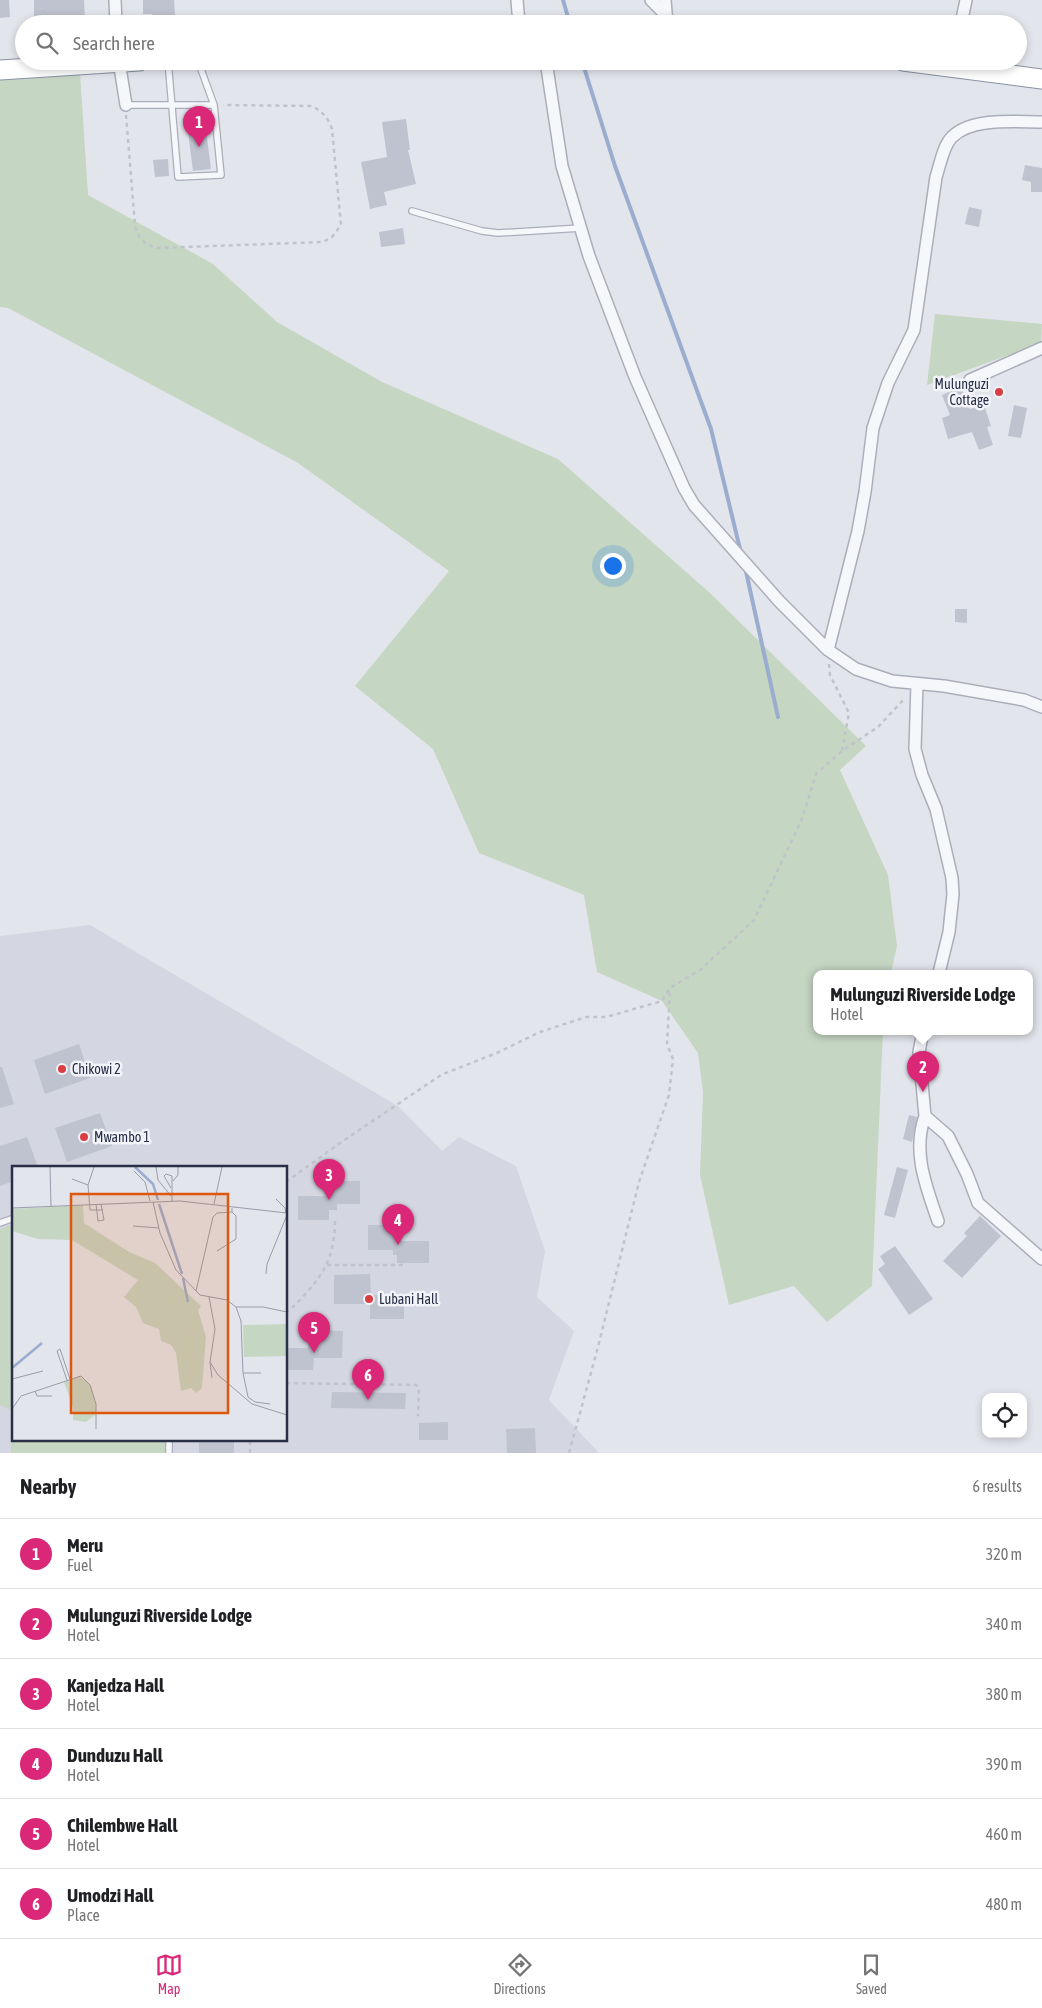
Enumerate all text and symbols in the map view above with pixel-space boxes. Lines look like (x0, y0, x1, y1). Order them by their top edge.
search box (15, 15, 1027, 70)
icon: search (33, 29, 61, 57)
text: Search here (73, 32, 155, 54)
pin: 1 (183, 106, 215, 147)
place label: Mulunguzi Cottage (935, 376, 989, 408)
marker: Mulunguzi Cottage (993, 386, 1005, 398)
your location (600, 553, 626, 579)
popup (813, 970, 1033, 1035)
text: Mulunguzi Riverside Lodge (830, 983, 1016, 1005)
text: Hotel (830, 1005, 863, 1023)
pin: 2 (907, 1051, 939, 1092)
place label: Chikowi 2 (72, 1061, 121, 1077)
marker: Chikowi 2 (56, 1063, 68, 1075)
place label: Mwambo 1 (94, 1129, 150, 1145)
marker: Mwambo 1 (78, 1131, 90, 1143)
pin: 3 (313, 1159, 345, 1200)
inset map (12, 1166, 288, 1440)
pin: 4 (382, 1204, 414, 1245)
place label: Lubani Hall (379, 1291, 439, 1307)
marker: Lubani Hall (363, 1293, 375, 1305)
pin: 5 (298, 1312, 330, 1353)
pin: 6 (352, 1359, 384, 1400)
map controls (982, 1393, 1027, 1438)
button: locate (982, 1393, 1027, 1438)
text: Nearby (20, 1474, 76, 1498)
text: 6 results (972, 1477, 1022, 1495)
text: Meru (67, 1534, 103, 1556)
text: 1 (32, 1545, 40, 1563)
text: 320 m (986, 1545, 1022, 1563)
text: Fuel (67, 1556, 93, 1574)
text: Mulunguzi Riverside Lodge (67, 1604, 252, 1626)
text: 2 (32, 1615, 40, 1633)
text: 340 m (986, 1615, 1022, 1633)
text: Hotel (67, 1626, 100, 1644)
text: Kanjedza Hall (67, 1674, 164, 1696)
text: 3 (32, 1685, 40, 1703)
text: 380 m (986, 1685, 1022, 1703)
text: Hotel (67, 1696, 100, 1714)
text: Dunduzu Hall (67, 1744, 163, 1766)
text: 4 (32, 1755, 40, 1773)
text: 390 m (986, 1755, 1022, 1773)
text: Hotel (67, 1766, 100, 1784)
text: Chilembwe Hall (67, 1814, 177, 1836)
text: 5 (32, 1825, 40, 1843)
text: 460 m (986, 1825, 1022, 1843)
text: Hotel (67, 1836, 100, 1854)
text: Umodzi Hall (67, 1884, 154, 1906)
text: 6 (32, 1895, 40, 1913)
text: 480 m (986, 1895, 1022, 1913)
text: Place (67, 1906, 100, 1924)
tab: Map (155, 1951, 183, 1997)
tab: Directions (493, 1951, 546, 1997)
tab: Saved (856, 1951, 887, 1997)

